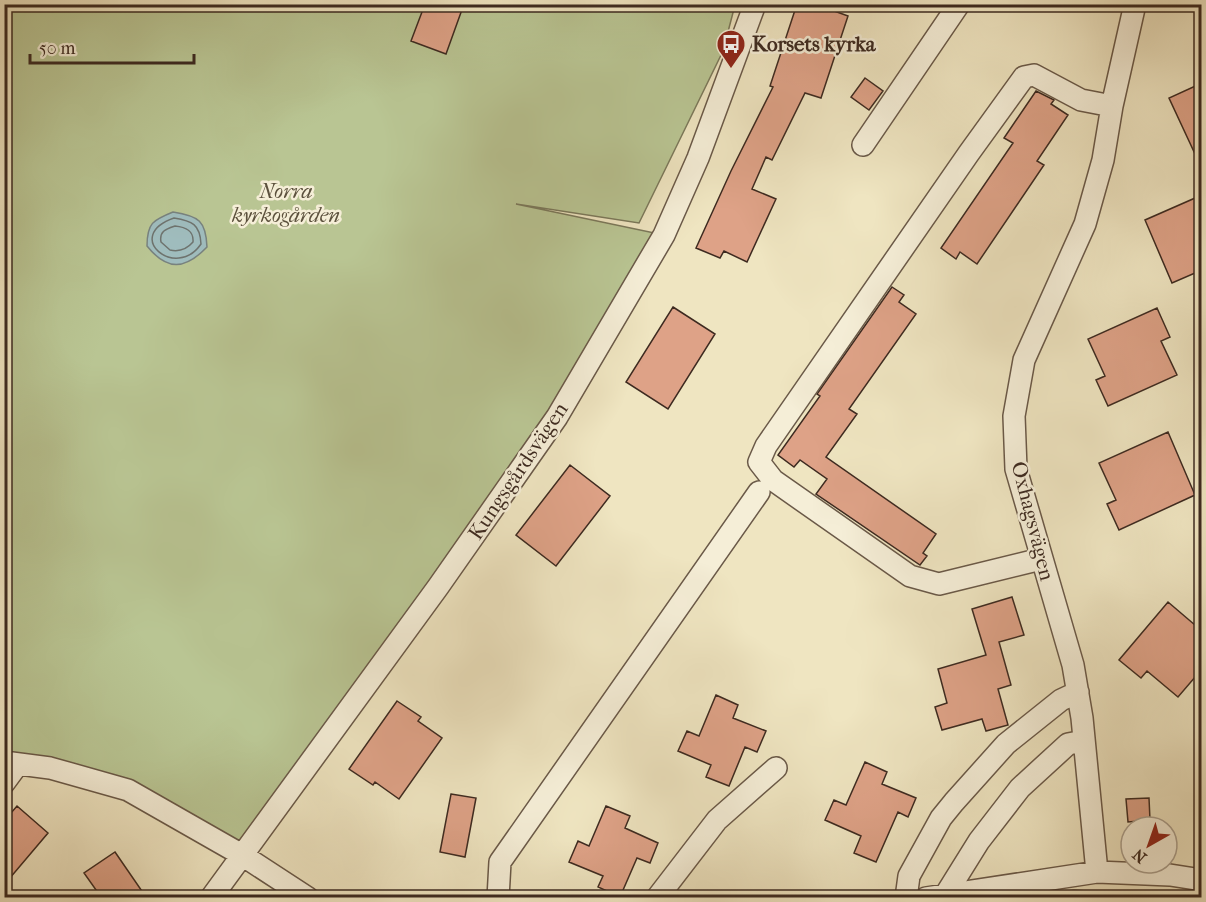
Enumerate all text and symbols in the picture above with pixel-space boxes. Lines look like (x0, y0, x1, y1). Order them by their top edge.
scale bar (30, 27, 194, 65)
bus stop icon: Korsets kyrka (715, 28, 747, 70)
place label: Korsets kyrka (752, 32, 877, 56)
text: 50 m (39, 38, 76, 59)
park label: Norra kyrkogården (231, 179, 340, 227)
street label: Kungsgårdsvägen (463, 398, 573, 544)
street label: Oxhagsvägen (1007, 459, 1059, 583)
north arrow (1119, 815, 1179, 875)
text: N (1128, 844, 1150, 867)

